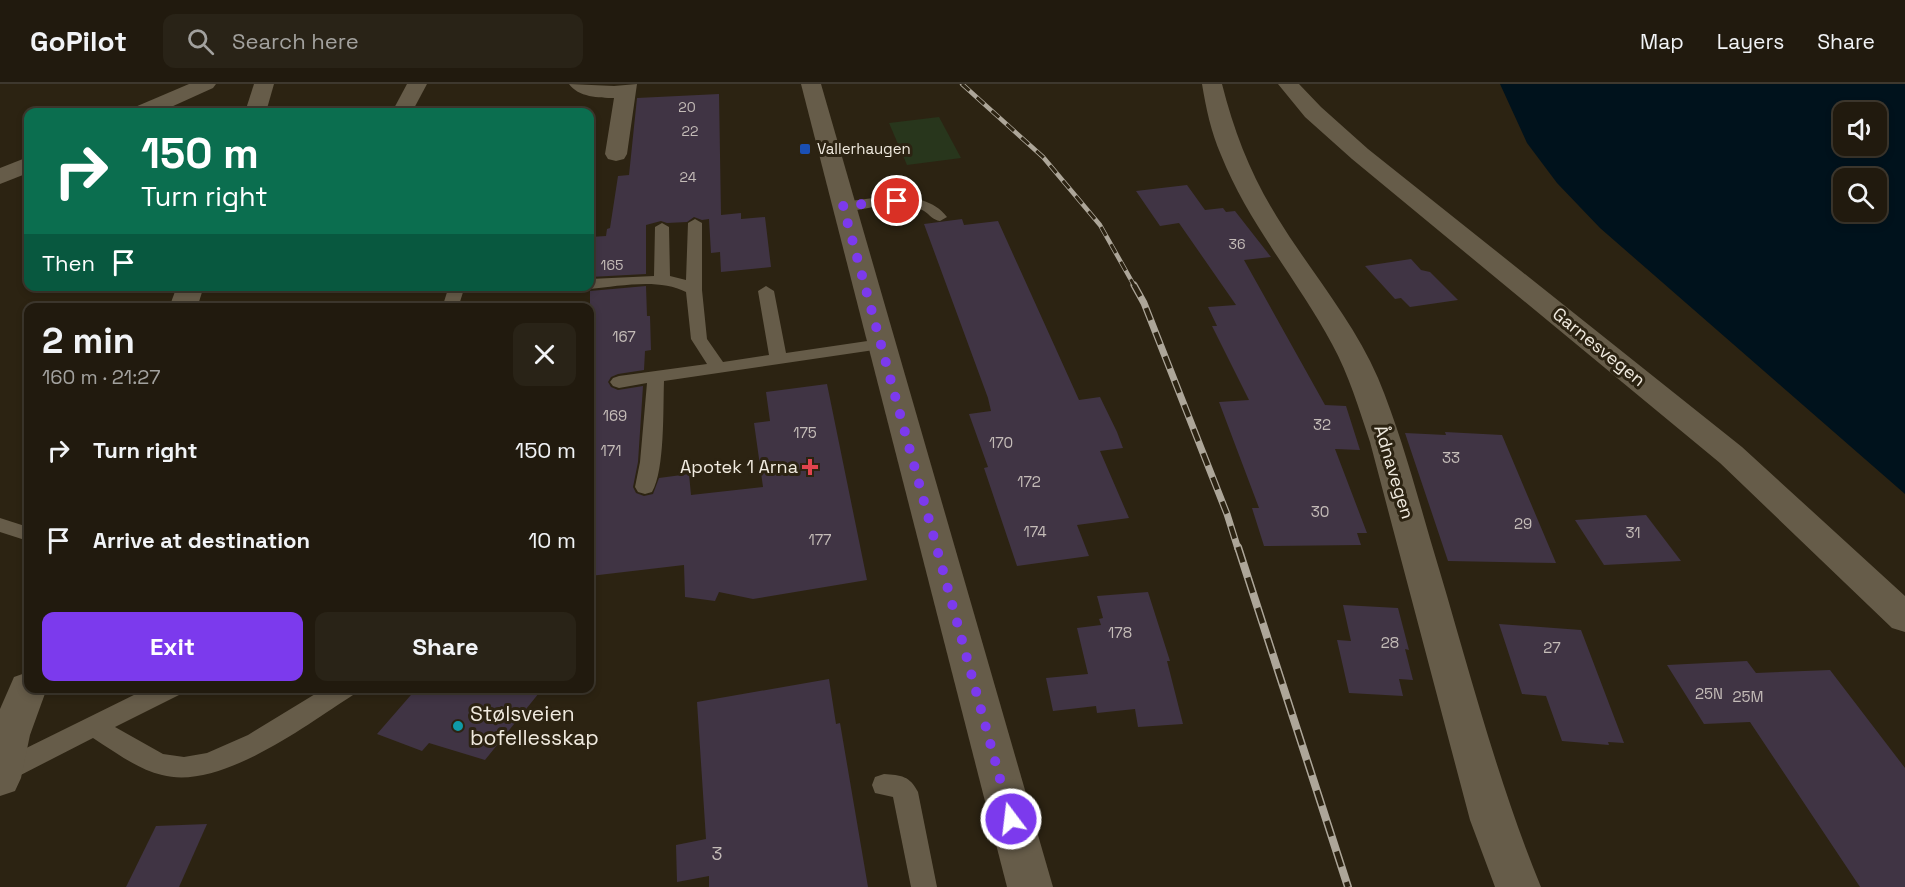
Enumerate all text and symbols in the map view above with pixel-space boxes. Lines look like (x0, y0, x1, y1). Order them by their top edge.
search box (163, 14, 583, 68)
text: GoPilot (30, 23, 127, 59)
icon: search (184, 25, 217, 58)
text: Search here (232, 27, 359, 55)
text: Map (1640, 28, 1684, 55)
text: Layers (1717, 28, 1784, 55)
text: Share (1817, 28, 1875, 55)
house number: 20 (678, 98, 696, 116)
map controls (1833, 102, 1887, 222)
button: sound (1833, 102, 1887, 156)
house number: 22 (682, 122, 698, 140)
text: 150 m (141, 127, 259, 180)
icon: right (42, 132, 120, 210)
place label: Vallerhaugen (817, 139, 911, 158)
marker: Vallerhaugen (798, 142, 812, 156)
house number: 24 (680, 168, 697, 186)
button: search (1833, 168, 1887, 222)
pin (871, 175, 922, 226)
text: Turn right (141, 179, 268, 214)
icon: arrive (880, 184, 913, 217)
house number: 36 (1228, 235, 1246, 253)
icon: arrive (107, 246, 140, 279)
text: Then (42, 249, 95, 277)
house number: 165 (601, 256, 623, 274)
street label: Garnesvegen (1548, 302, 1651, 391)
text: 2 min (42, 318, 135, 364)
button: close (513, 323, 576, 386)
house number: 167 (612, 327, 636, 346)
text: 160 m · 21:27 (42, 364, 160, 390)
house number: 169 (603, 406, 627, 425)
house number: 32 (1313, 415, 1331, 434)
street label: Ådnavegen (1369, 422, 1420, 522)
house number: 175 (793, 423, 817, 442)
house number: 170 (989, 433, 1013, 452)
icon: right (42, 434, 75, 467)
text: Turn right (93, 436, 198, 464)
text: 150 m (515, 436, 576, 464)
house number: 171 (601, 441, 621, 460)
house number: 33 (1442, 448, 1460, 467)
place label: Apotek 1 Arna (680, 455, 798, 478)
marker: Apotek 1 Arna (803, 460, 817, 474)
house number: 172 (1017, 472, 1041, 491)
house number: 30 (1311, 502, 1329, 521)
house number: 29 (1514, 514, 1532, 533)
house number: 174 (1023, 522, 1047, 541)
house number: 31 (1625, 523, 1641, 542)
icon: arrive (42, 524, 75, 557)
text: Arrive at destination (93, 526, 310, 554)
text: 10 m (528, 526, 576, 554)
house number: 177 (808, 530, 832, 549)
button: Exit (42, 612, 303, 681)
button: Share (315, 612, 576, 681)
house number: 178 (1108, 623, 1132, 642)
house number: 28 (1381, 633, 1399, 652)
house number: 27 (1543, 638, 1561, 657)
house number: 25N (1695, 684, 1723, 703)
house number: 25M (1732, 687, 1764, 706)
place label: Stølsveien bofellesskap (470, 700, 599, 751)
marker: Stølsveien bofellesskap (451, 719, 465, 733)
position arrow (979, 787, 1043, 851)
house number: 3 (712, 842, 722, 865)

